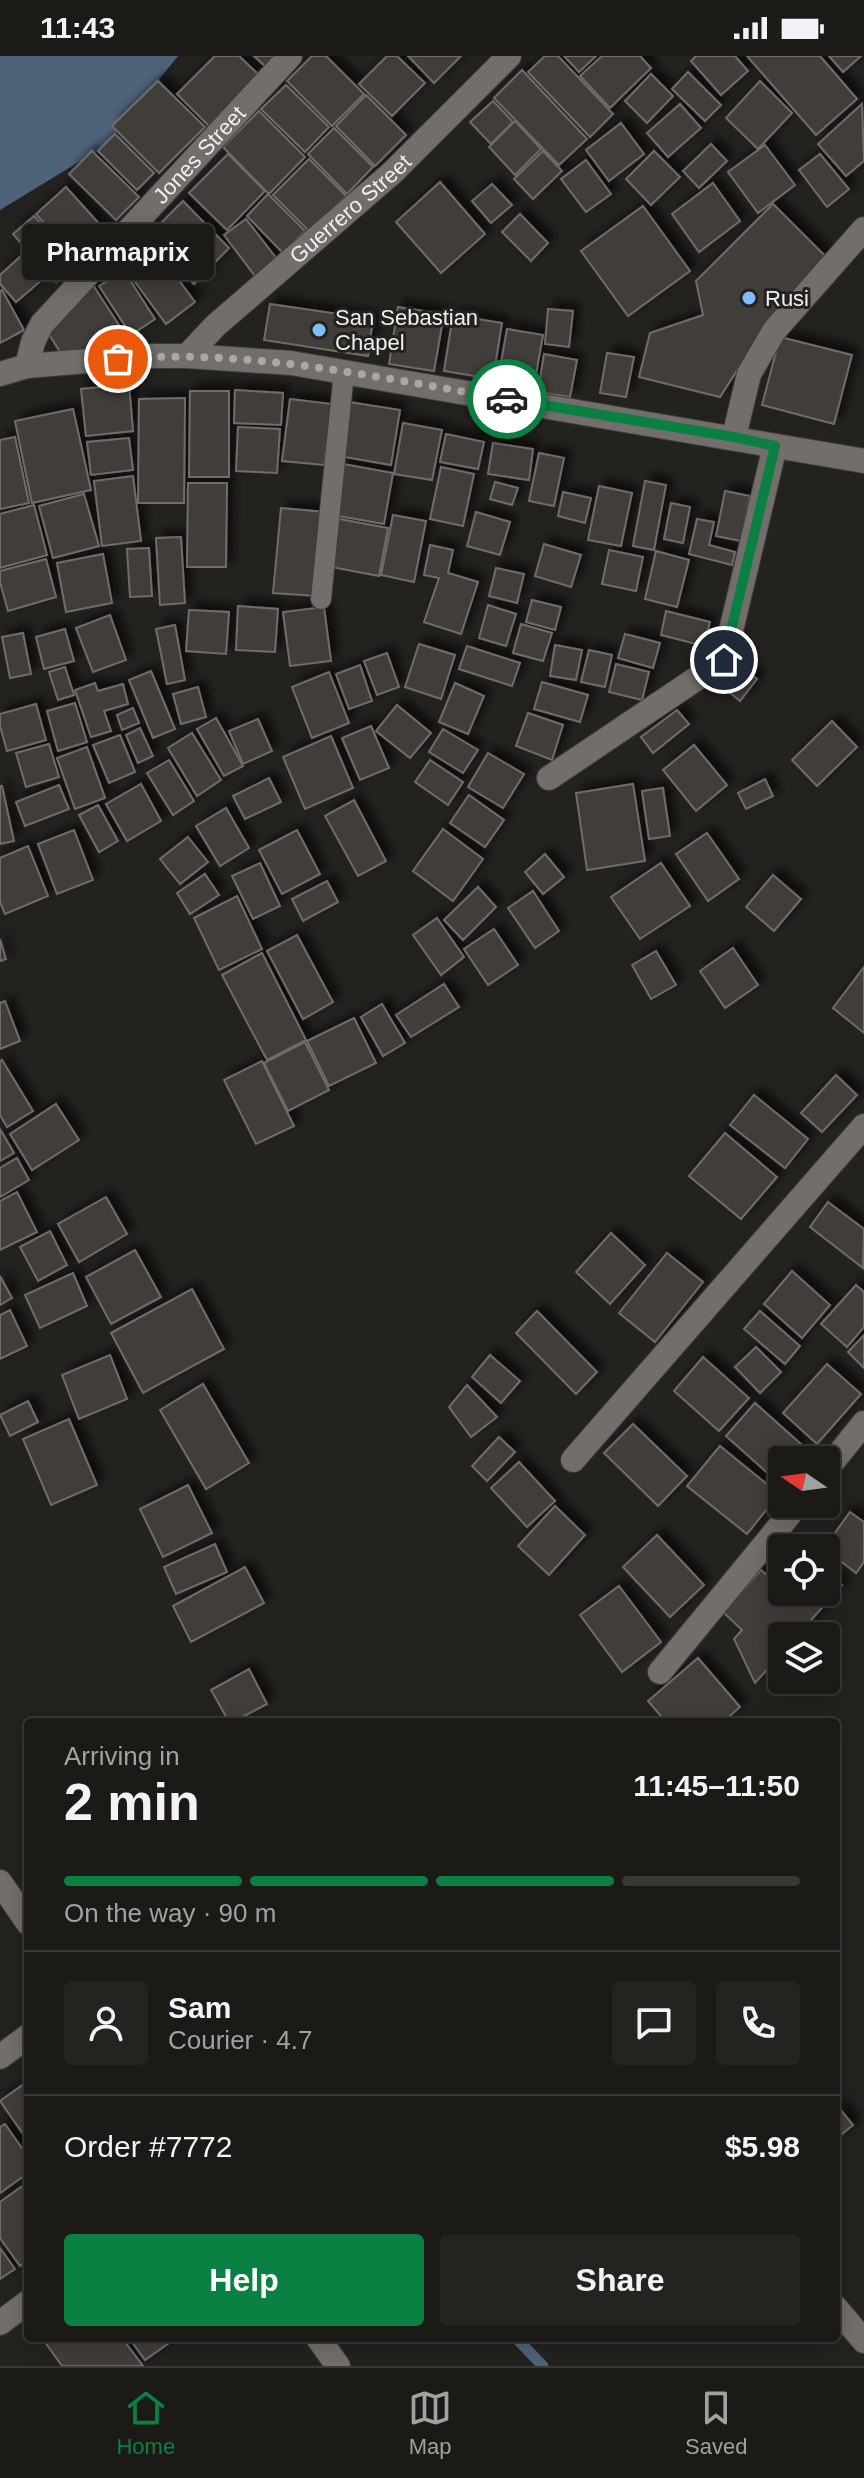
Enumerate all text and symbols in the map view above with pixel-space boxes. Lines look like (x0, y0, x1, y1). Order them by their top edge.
text: 11:43 (40, 11, 115, 44)
street label: Jones Street (148, 101, 251, 209)
street label: Guerrero Street (285, 149, 416, 269)
callout: Pharmaprix (22, 223, 214, 279)
text: Pharmaprix (46, 237, 190, 267)
place label: Rusi (765, 286, 809, 311)
marker: Rusi (740, 289, 758, 307)
place label: San Sebastian Chapel (335, 305, 478, 355)
marker: San Sebastian Chapel (310, 321, 328, 339)
pin (84, 325, 152, 393)
icon: bag (96, 337, 140, 381)
courier (467, 359, 547, 439)
icon: car (485, 377, 529, 421)
pin (690, 626, 758, 694)
icon: home (702, 638, 746, 682)
north arrow (768, 1446, 840, 1518)
map controls (768, 1446, 840, 1694)
button: locate (768, 1534, 840, 1606)
button: layers (768, 1622, 840, 1694)
text: Arriving in (64, 1741, 180, 1771)
text: 11:45–11:50 (633, 1769, 800, 1802)
text: 2 min (64, 1773, 200, 1831)
text: On the way · 90 m (64, 1898, 276, 1928)
button: person (64, 1981, 148, 2065)
button: chat (612, 1981, 696, 2065)
button: phone (716, 1981, 800, 2065)
text: Sam (168, 1991, 231, 2024)
text: Courier · 4.7 (168, 2025, 313, 2055)
text: Order #7772 (64, 2130, 232, 2163)
text: $5.98 (725, 2130, 800, 2163)
button: Help (64, 2234, 424, 2326)
button: Share (440, 2234, 800, 2326)
tab: Home (116, 2386, 175, 2460)
tab: Map (408, 2386, 452, 2460)
tab: Saved (685, 2386, 748, 2460)

